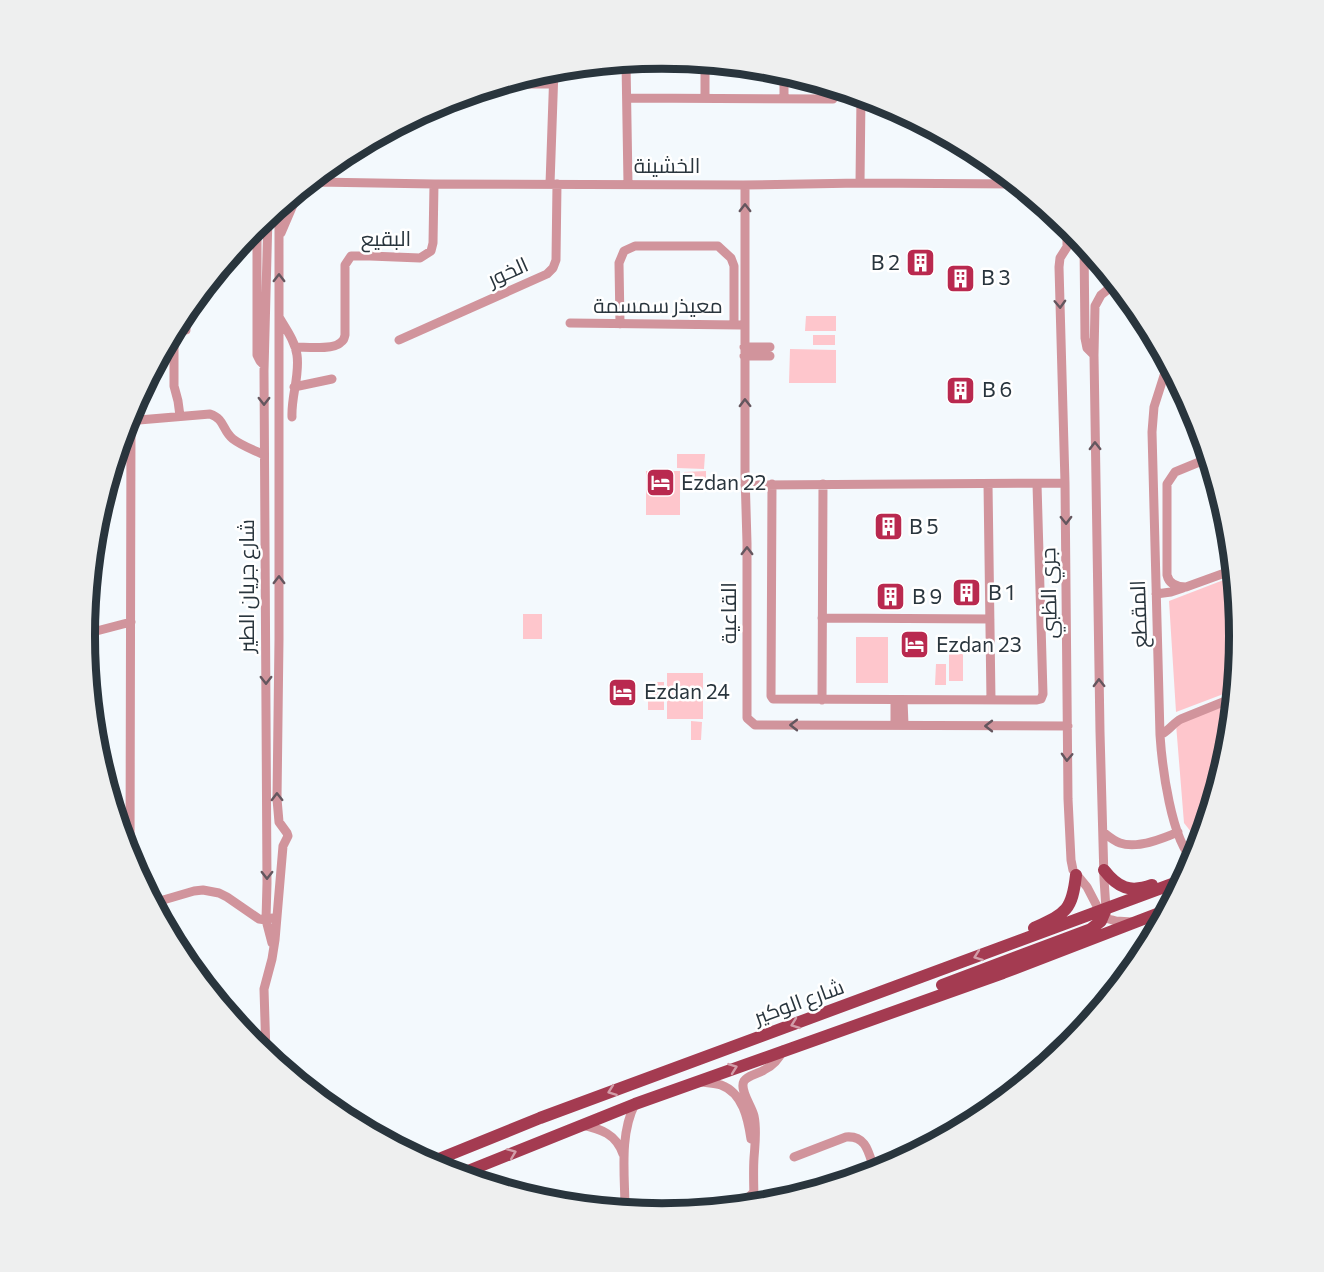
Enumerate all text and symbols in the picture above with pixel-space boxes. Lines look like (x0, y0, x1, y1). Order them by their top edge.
street label: الخشينة (634, 152, 700, 177)
one-way arrow (739, 203, 751, 212)
street label: البقيع (361, 225, 411, 253)
building icon: B 2 (905, 247, 937, 279)
place label: B 2 (871, 249, 900, 274)
street label: الخور (482, 251, 532, 292)
building icon: B 3 (944, 262, 976, 294)
place label: B 3 (981, 264, 1011, 289)
one-way arrow (273, 274, 285, 283)
street label: معيذر سمسمة (593, 292, 723, 318)
one-way arrow (1054, 299, 1066, 308)
building icon: B 6 (945, 374, 977, 406)
place label: B 6 (982, 376, 1012, 401)
one-way arrow (258, 396, 270, 405)
one-way arrow (739, 398, 751, 407)
one-way arrow (1089, 442, 1101, 451)
hotel icon: Ezdan 22 (644, 467, 676, 499)
place label: Ezdan 22 (681, 469, 766, 494)
building icon: B 5 (872, 511, 904, 543)
place label: B 5 (909, 513, 939, 538)
one-way arrow (1060, 515, 1072, 524)
street label: شارع جريان الطير (233, 519, 261, 654)
one-way arrow (741, 547, 753, 556)
street label: جري الظبي (1034, 547, 1066, 639)
one-way arrow (272, 576, 285, 585)
building icon: B 1 (951, 577, 983, 609)
place label: B 1 (988, 579, 1015, 604)
street label: المقطع (1124, 580, 1154, 648)
building icon: B 9 (875, 581, 907, 613)
street label: القاعية (715, 582, 740, 644)
place label: B 9 (912, 583, 942, 608)
hotel icon: Ezdan 23 (899, 629, 931, 661)
place label: Ezdan 23 (936, 631, 1022, 656)
one-way arrow (260, 675, 272, 684)
hotel icon: Ezdan 24 (607, 676, 639, 708)
place label: Ezdan 24 (644, 678, 730, 703)
one-way arrow (1093, 678, 1106, 687)
one-way arrow (789, 719, 798, 731)
one-way arrow (984, 720, 993, 732)
one-way arrow (1061, 752, 1074, 761)
one-way arrow (271, 792, 283, 801)
one-way arrow (261, 870, 273, 879)
one-way arrow (973, 949, 984, 962)
street label: شارع الوكير (749, 973, 848, 1032)
one-way arrow (790, 1016, 801, 1029)
one-way arrow (727, 1063, 738, 1075)
one-way arrow (607, 1084, 618, 1096)
one-way arrow (506, 1148, 517, 1160)

